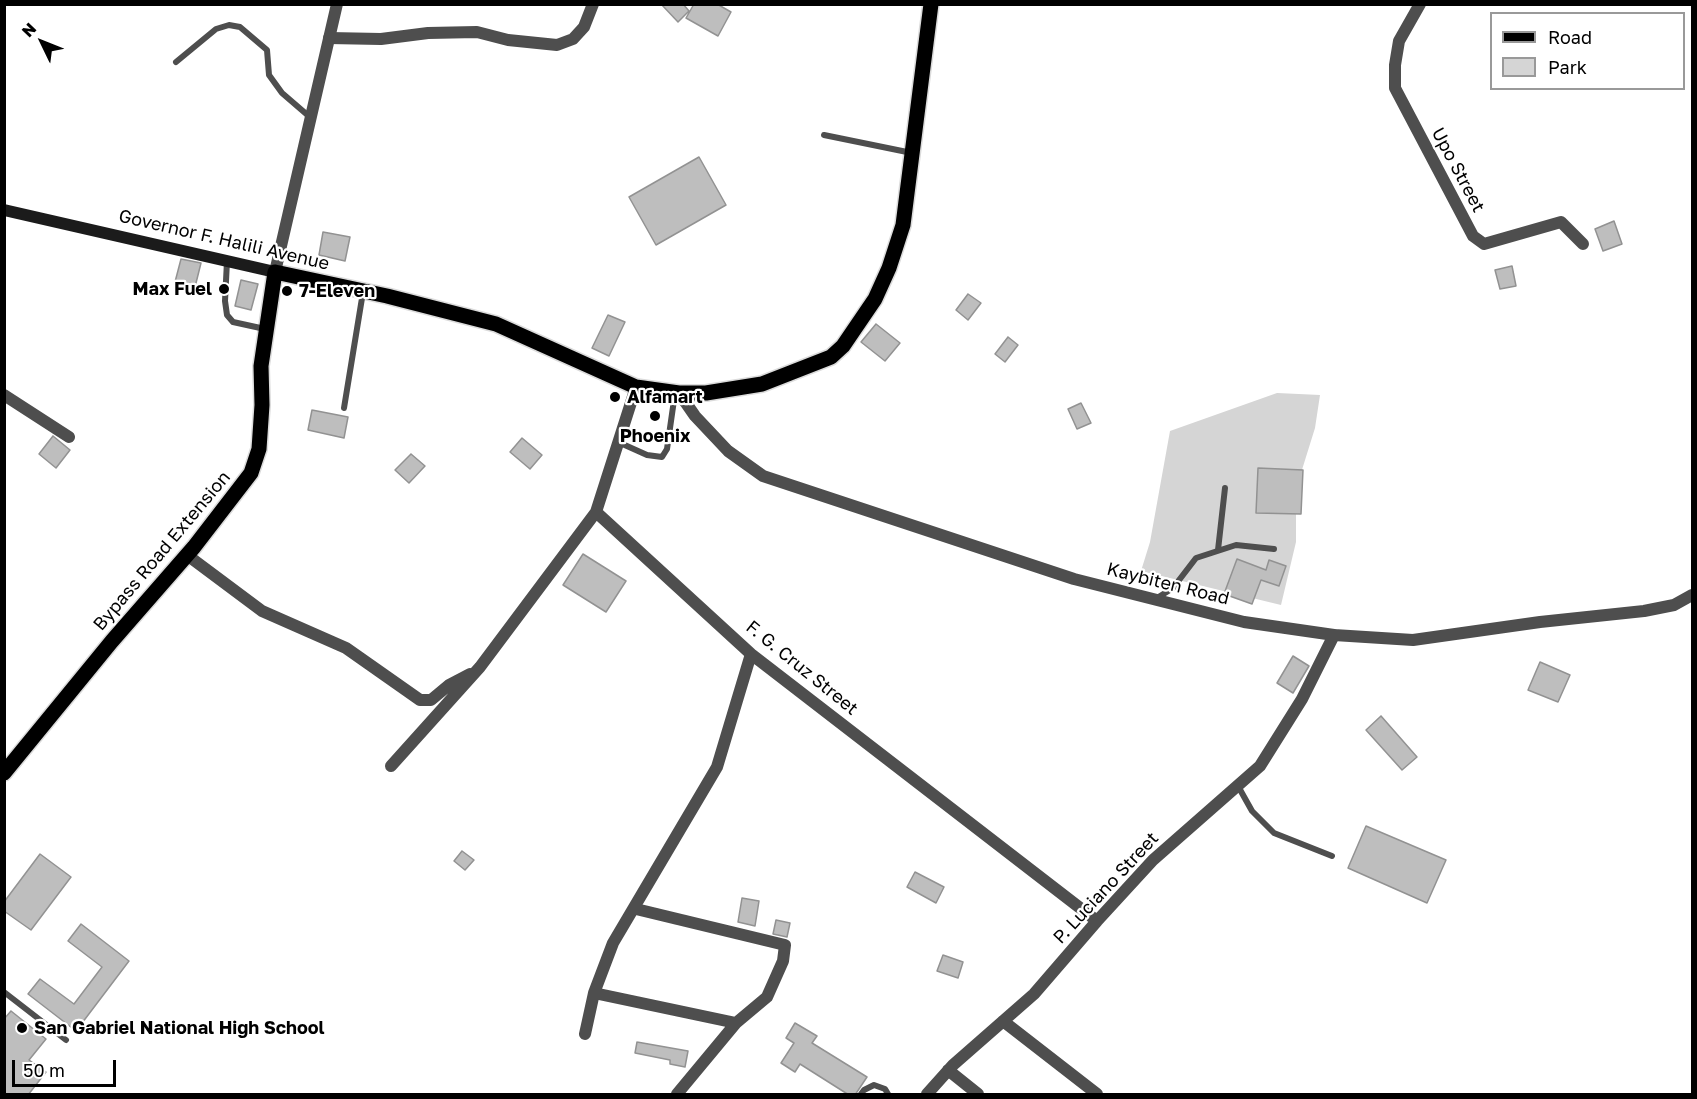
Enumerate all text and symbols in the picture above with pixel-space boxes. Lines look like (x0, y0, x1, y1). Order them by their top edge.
north arrow (12, 12, 72, 72)
legend (1490, 12, 1685, 90)
text: N (17, 18, 40, 41)
text: Road (1548, 26, 1592, 48)
text: Park (1548, 56, 1587, 78)
street label: Upo Street (1427, 124, 1489, 216)
street label: Governor F. Halili Avenue (117, 205, 331, 275)
place label: Max Fuel (133, 278, 212, 300)
place label: 7-Eleven (299, 280, 375, 302)
marker: Max Fuel (217, 282, 231, 296)
marker: 7-Eleven (280, 284, 294, 298)
place label: Alfamart (627, 386, 703, 408)
marker: Alfamart (608, 390, 622, 404)
marker: Phoenix (648, 409, 662, 423)
place label: Phoenix (620, 425, 690, 447)
street label: Bypass Road Extension (89, 467, 235, 635)
street label: Kaybiten Road (1105, 558, 1231, 610)
street label: F. G. Cruz Street (742, 616, 862, 720)
street label: P. Luciano Street (1049, 828, 1163, 948)
place label: San Gabriel National High School (34, 1017, 325, 1039)
marker: San Gabriel National High School (15, 1021, 29, 1035)
scale bar (15, 1048, 118, 1086)
text: 50 m (23, 1059, 65, 1081)

